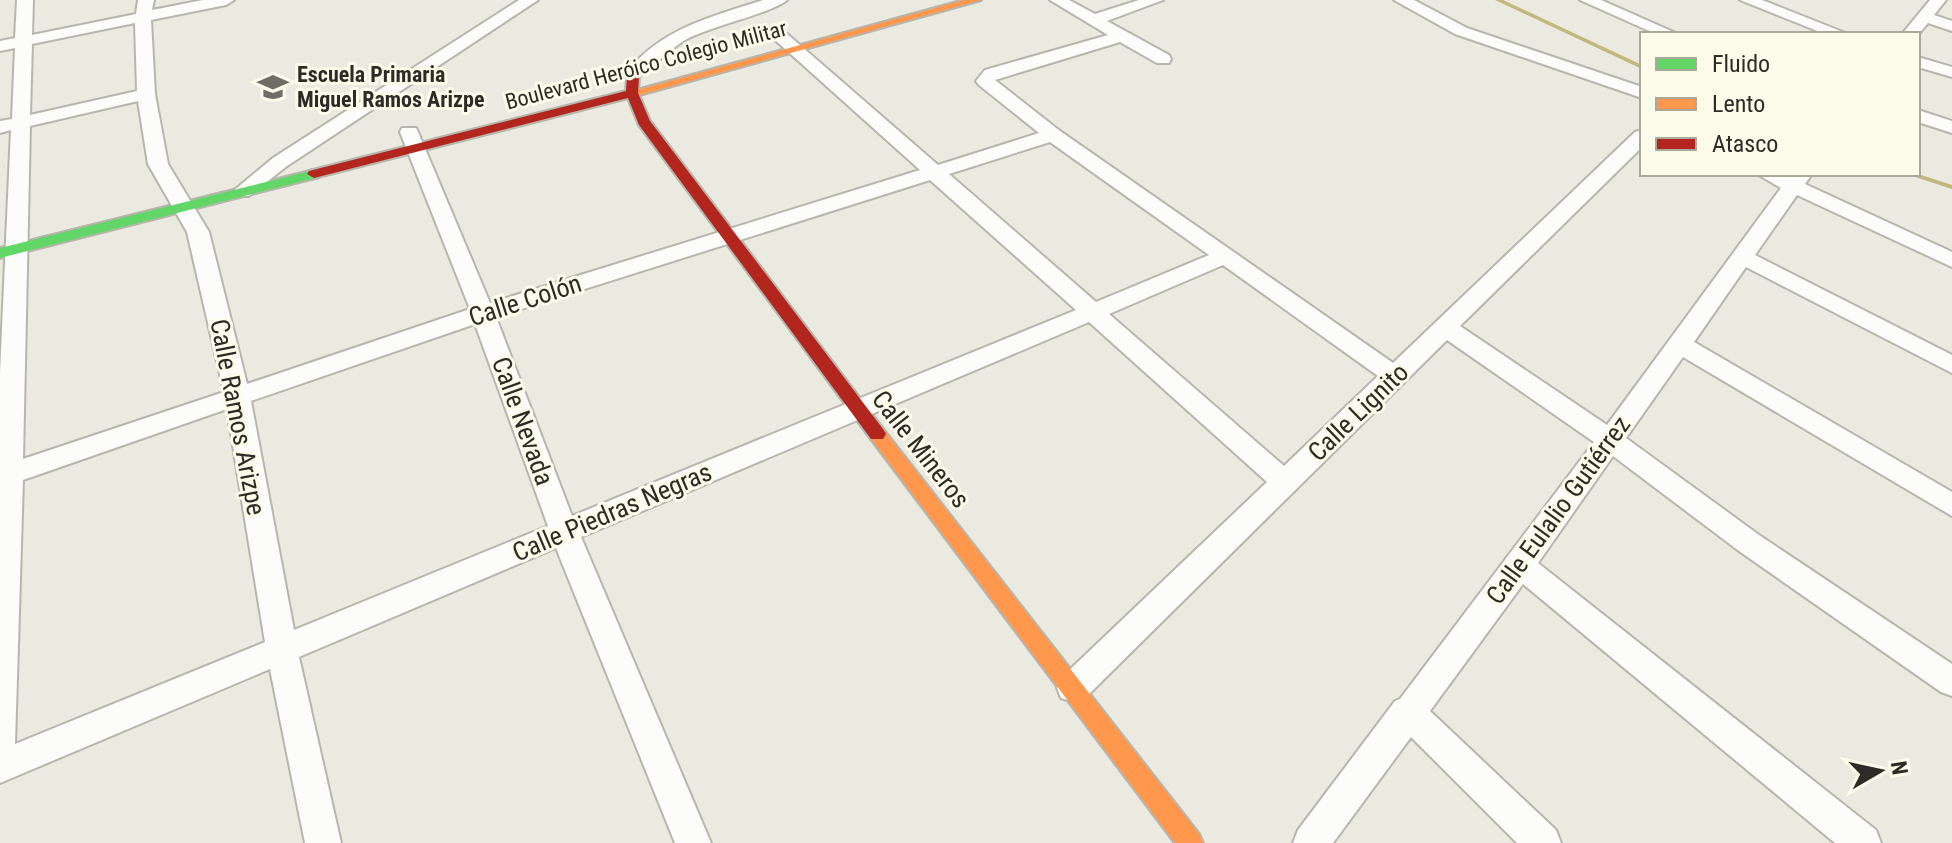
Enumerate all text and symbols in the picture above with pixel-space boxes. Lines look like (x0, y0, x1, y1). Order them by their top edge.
street label: Boulevard Heróico Colegio Militar (503, 15, 790, 115)
legend (1640, 32, 1920, 176)
text: Fluido (1712, 50, 1770, 78)
place label: Escuela Primaria Miguel Ramos Arizpe (297, 62, 484, 112)
school or university icon: Escuela Primaria Miguel Ramos Arizpe (256, 70, 290, 104)
text: Lento (1712, 90, 1765, 118)
text: Atasco (1712, 130, 1778, 158)
street label: Calle Colón (465, 268, 585, 332)
street label: Calle Ramos Arizpe (204, 316, 272, 518)
street label: Calle Nevada (486, 353, 560, 489)
street label: Calle Lignito (1302, 357, 1414, 467)
street label: Calle Mineros (866, 385, 976, 513)
street label: Calle Eulalio Gutiérrez (1480, 410, 1636, 610)
street label: Calle Piedras Negras (508, 457, 716, 567)
north arrow (1840, 731, 1920, 811)
text: N (1886, 759, 1913, 777)

